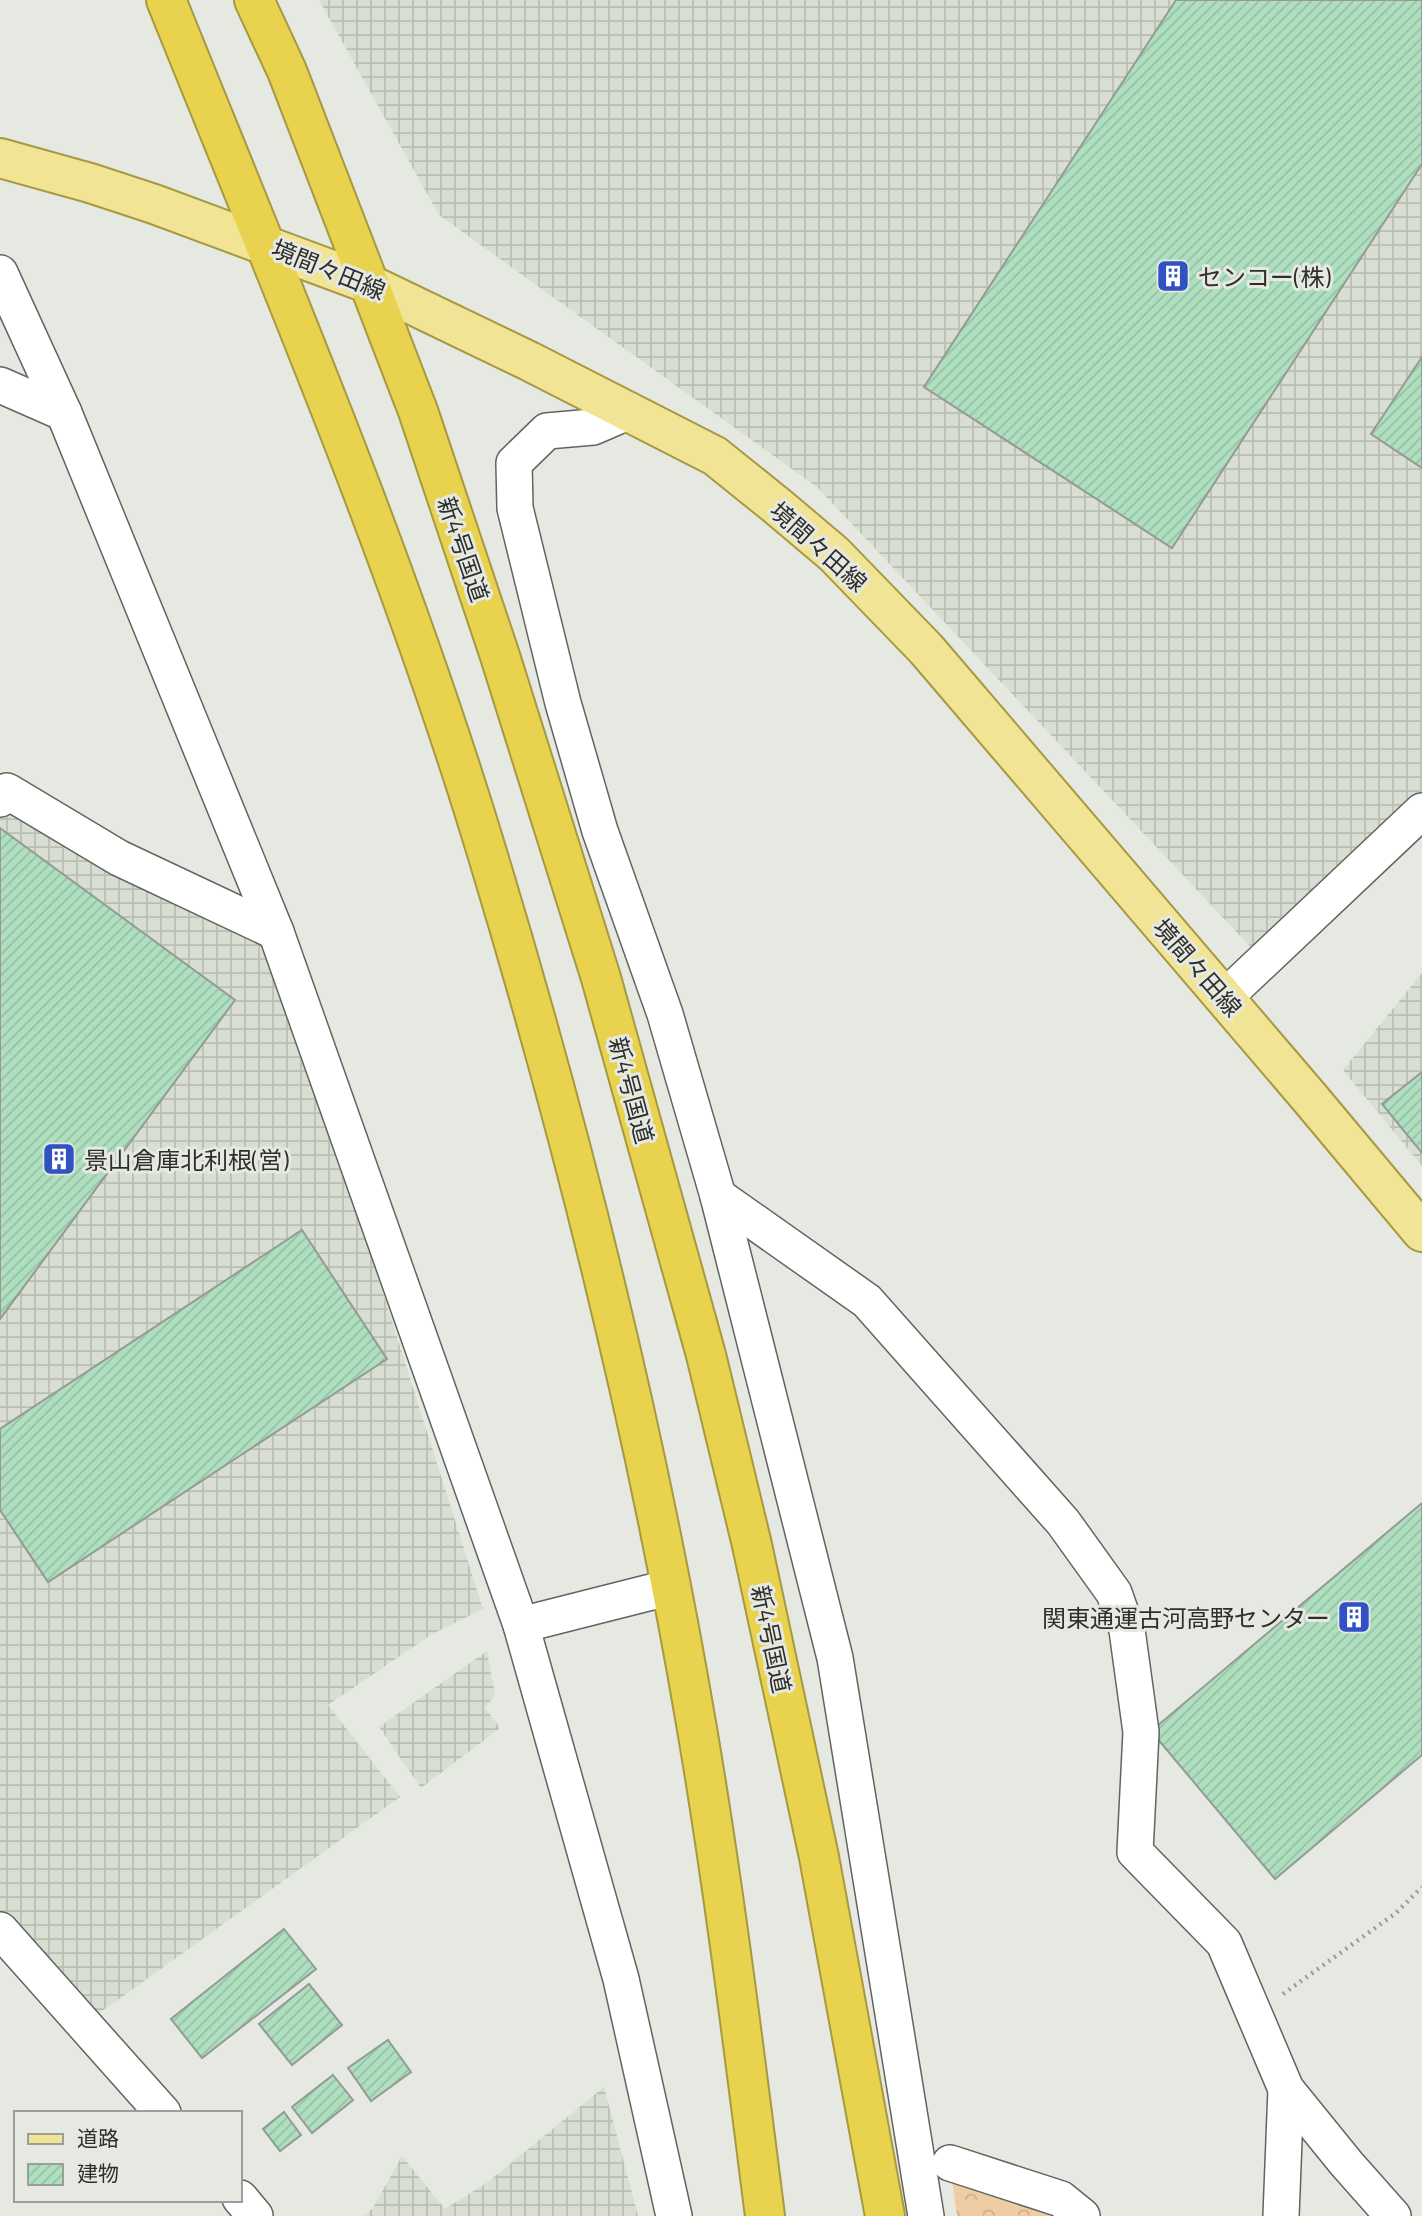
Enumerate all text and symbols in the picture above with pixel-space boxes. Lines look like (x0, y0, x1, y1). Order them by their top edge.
street label: 境間々田線 (268, 233, 390, 305)
building icon: センコー(株) (1154, 257, 1192, 295)
place label: センコー(株) (1198, 262, 1331, 291)
street label: 新4号国道 (433, 493, 495, 605)
street label: 境間々田線 (765, 495, 873, 597)
street label: 境間々田線 (1148, 912, 1248, 1022)
street label: 新4号国道 (604, 1033, 660, 1147)
building icon: 景山倉庫北利根(営) (40, 1140, 78, 1178)
place label: 景山倉庫北利根(営) (84, 1145, 289, 1174)
street label: 新4号国道 (746, 1583, 798, 1695)
building icon: 関東通運古河高野センター (1335, 1598, 1373, 1636)
place label: 関東通運古河高野センター (1042, 1603, 1330, 1632)
legend (14, 2111, 242, 2202)
text: 道路 (77, 2125, 119, 2150)
text: 建物 (77, 2160, 119, 2185)

